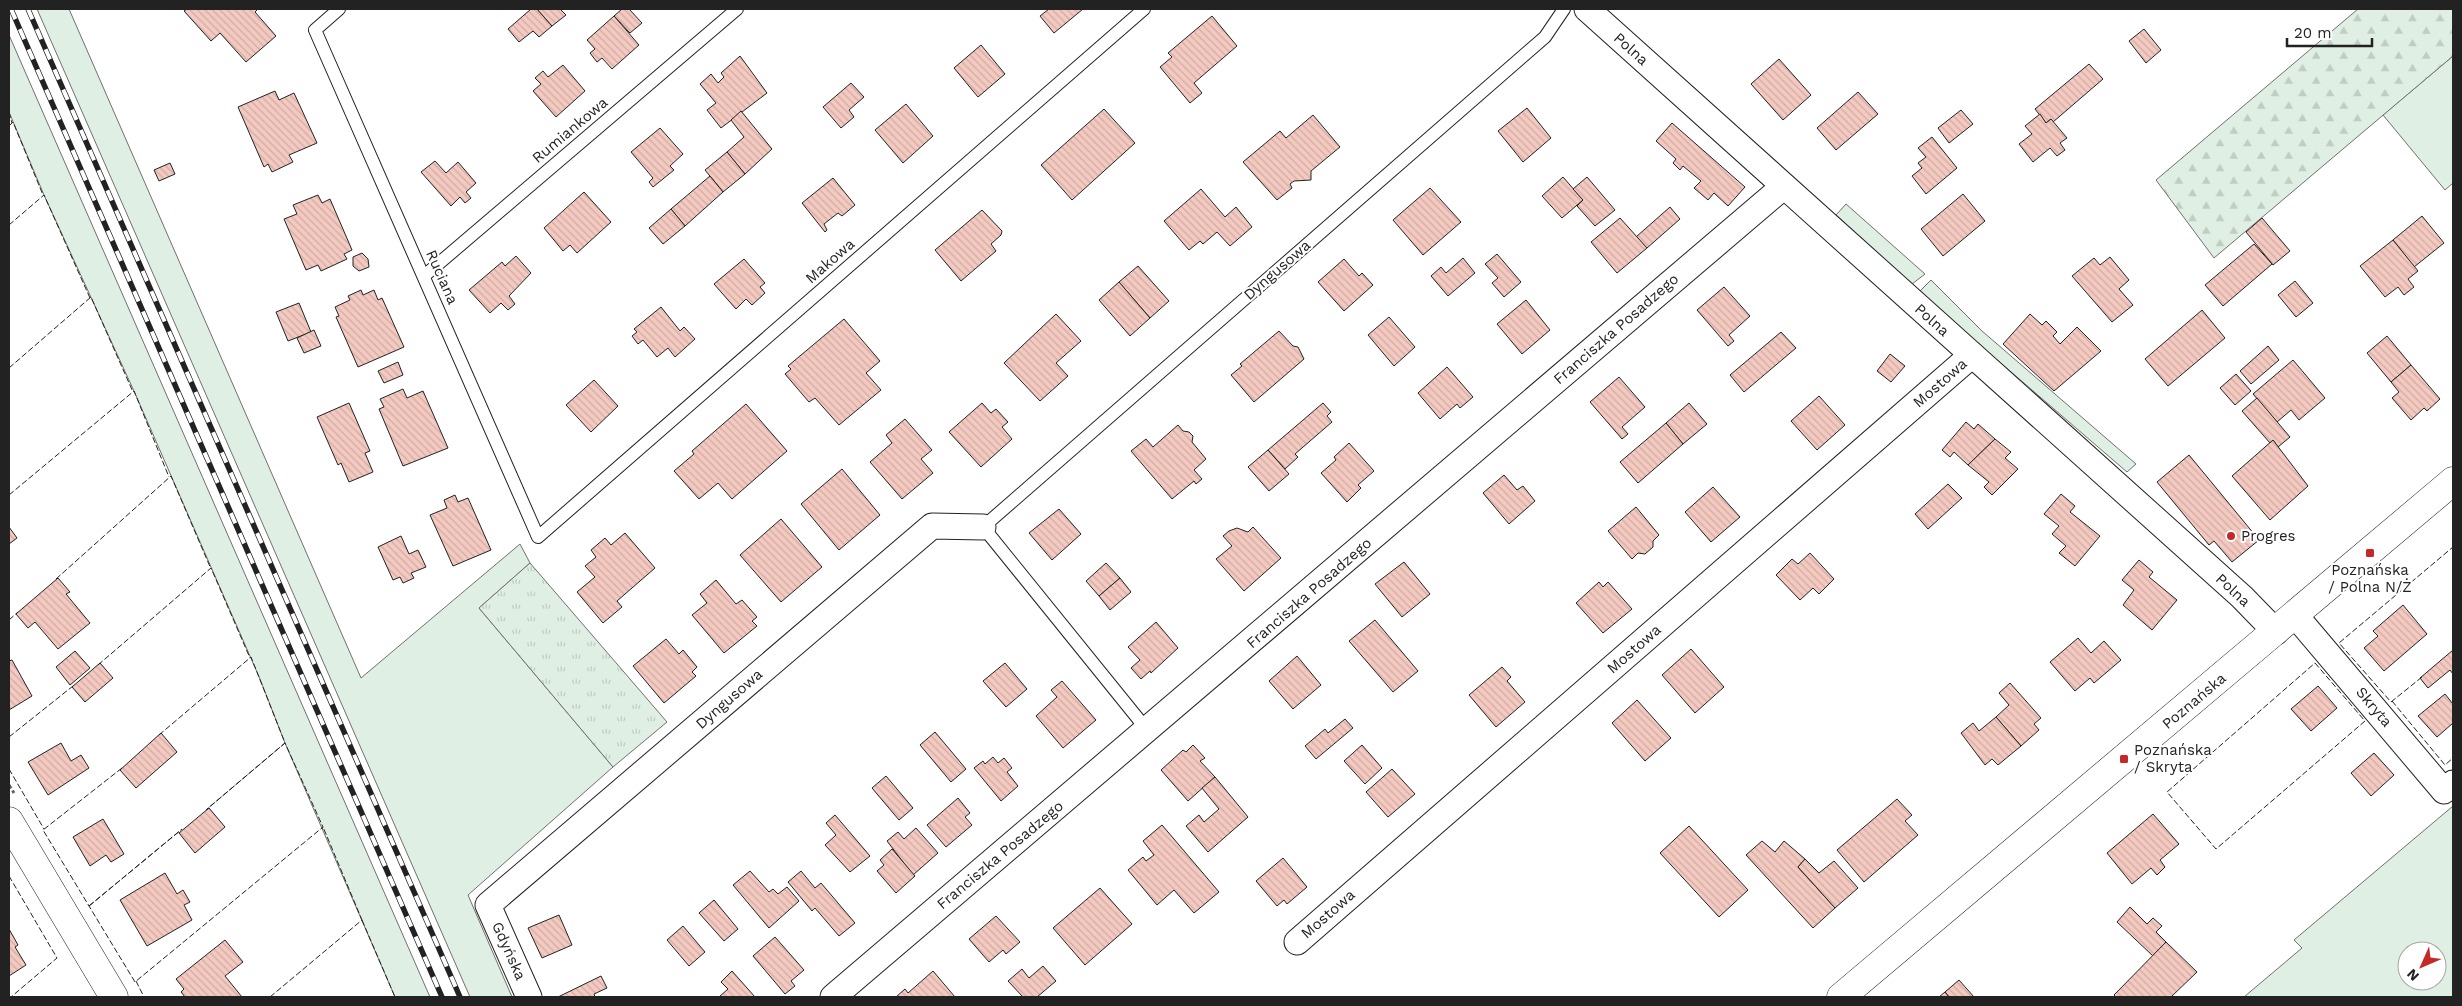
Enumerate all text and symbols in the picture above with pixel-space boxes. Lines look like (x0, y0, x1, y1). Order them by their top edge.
scale bar (2287, 15, 2372, 47)
text: 20 m (2294, 24, 2332, 42)
street label: Polna (1610, 29, 1652, 70)
street label: Rumiankowa (529, 93, 612, 167)
street label: Makowa (802, 234, 859, 287)
street label: Dyngusowa (1240, 236, 1314, 304)
street label: Ruciana (422, 247, 462, 307)
street label: Franciszka Posadzego (1550, 270, 1682, 388)
street label: Polna (1911, 300, 1953, 341)
street label: Mostowa (1909, 354, 1971, 411)
place label: Progres (2241, 527, 2296, 545)
marker: Progres (2225, 530, 2237, 542)
street label: Franciszka Posadzego (1243, 534, 1375, 652)
marker: Poznańska / Polna N/Ż (2364, 547, 2376, 559)
place label: Poznańska / Polna N/Ż (2328, 561, 2412, 596)
street label: Polna (2212, 570, 2254, 611)
street label: Mostowa (1603, 620, 1665, 677)
street label: Dyngusowa (692, 665, 766, 733)
street label: Poznańska (2158, 669, 2230, 733)
street label: Skryta (2352, 683, 2396, 731)
place label: Poznańska / Skryta (2134, 741, 2212, 776)
marker: Poznańska / Skryta (2118, 753, 2130, 765)
street label: Franciszka Posadzego (933, 797, 1067, 913)
street label: Mostowa (1297, 885, 1359, 942)
street label: Gdyńska (488, 919, 530, 983)
north arrow (2397, 941, 2447, 991)
text: N (2403, 966, 2422, 985)

